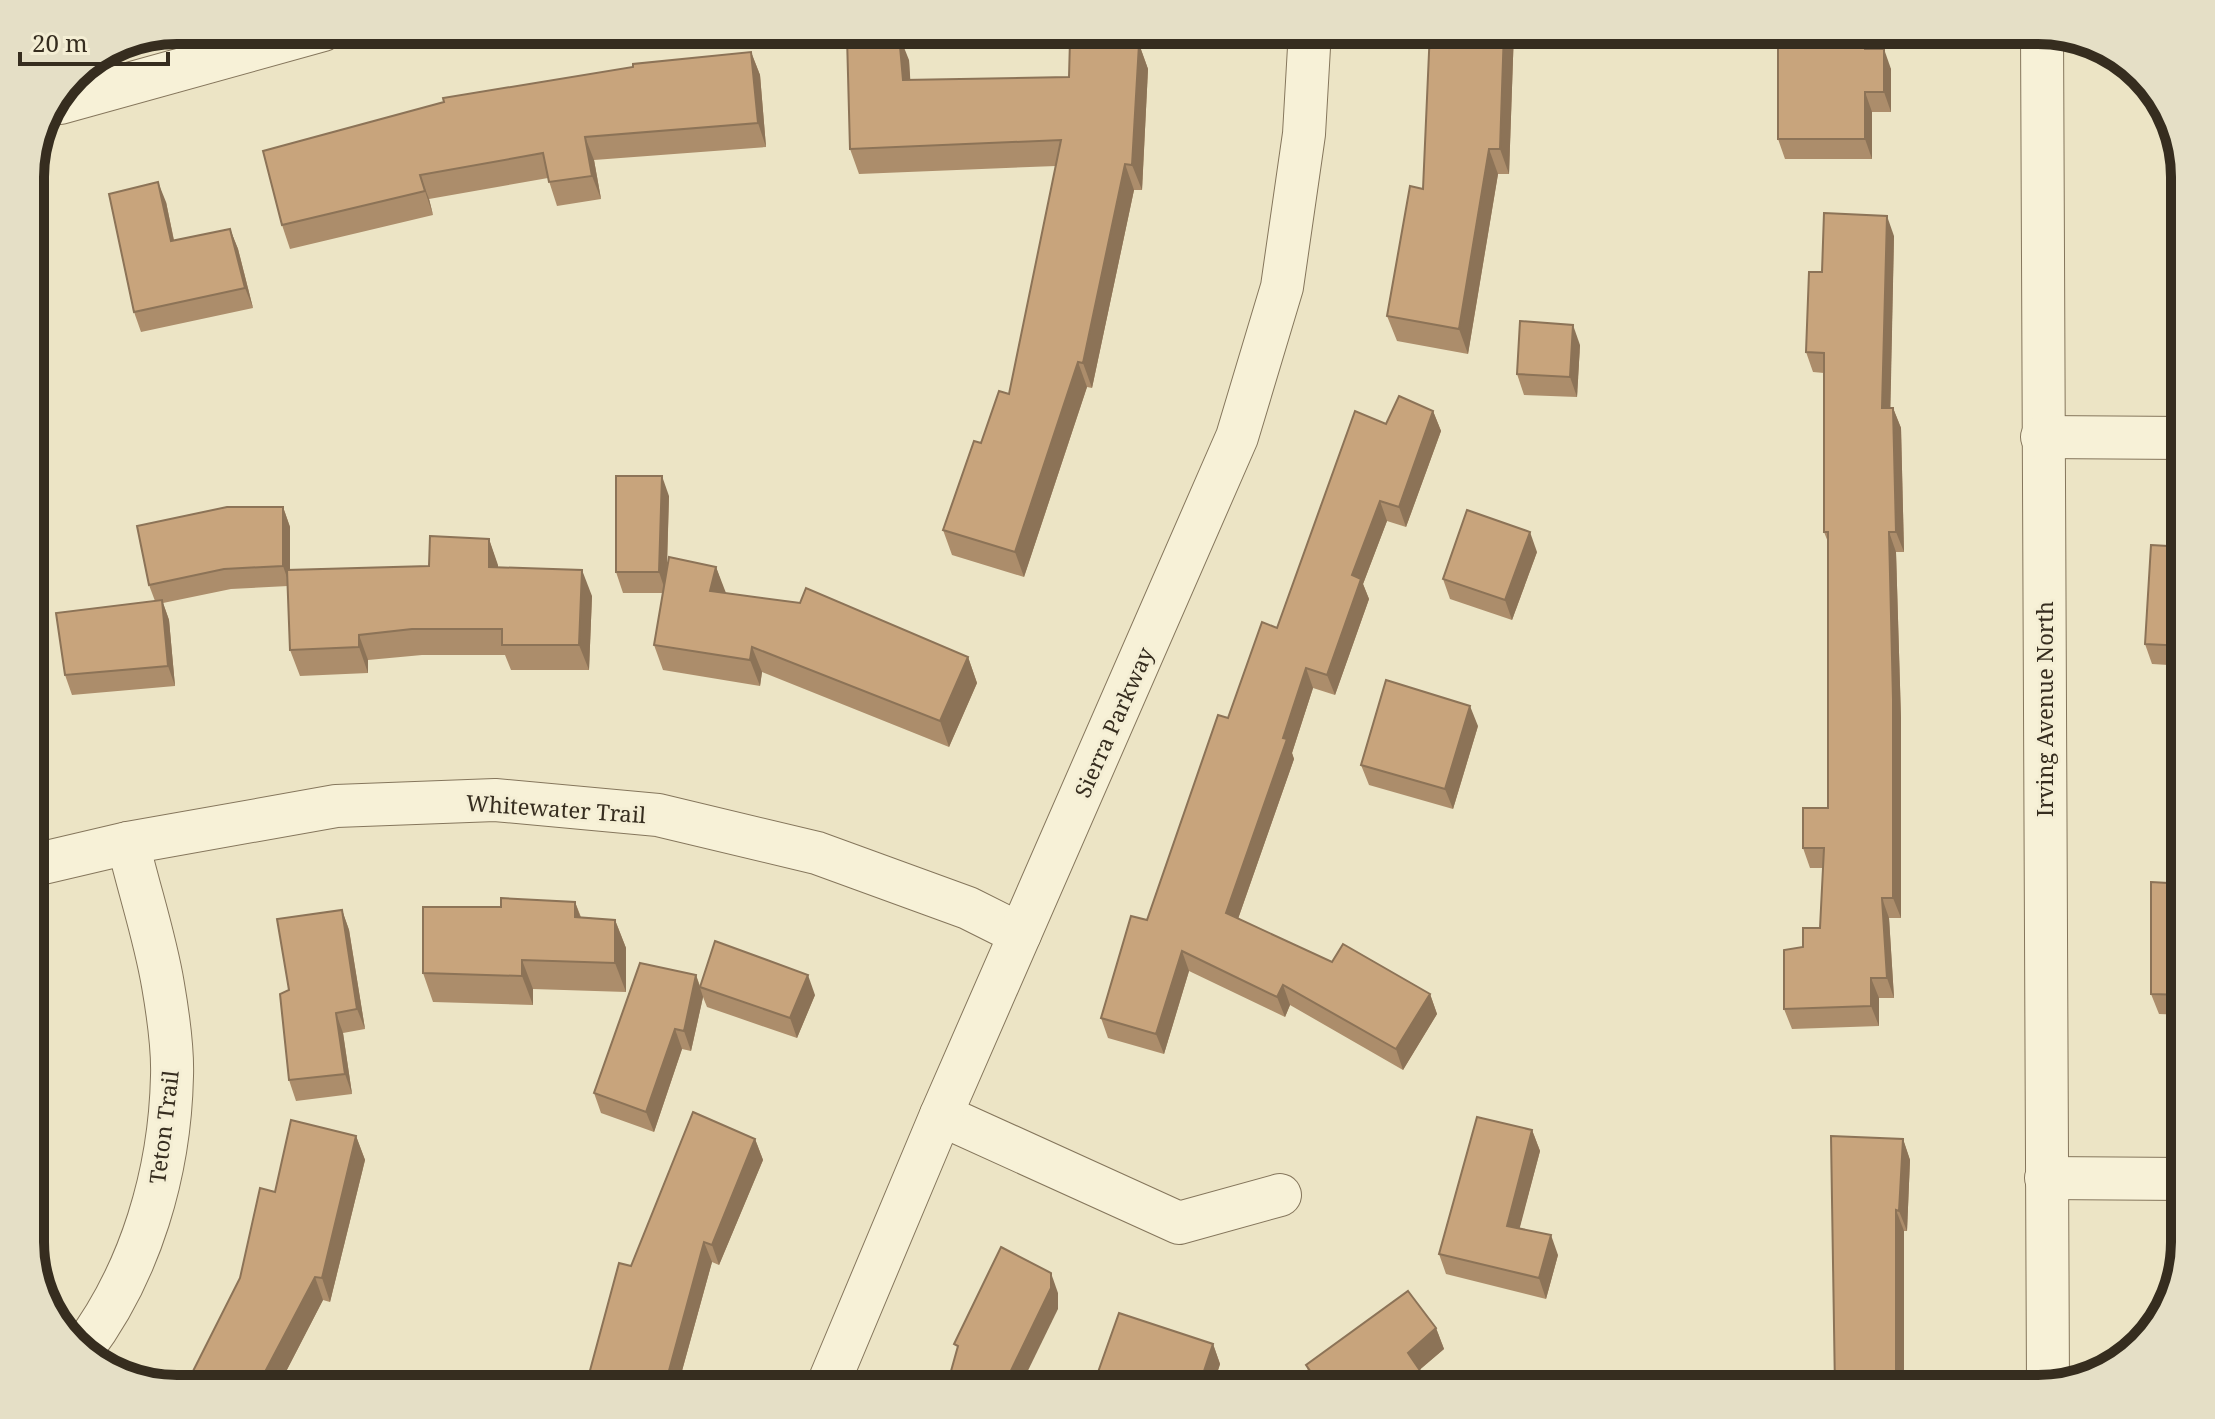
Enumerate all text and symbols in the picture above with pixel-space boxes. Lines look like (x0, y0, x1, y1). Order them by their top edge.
scale bar (20, 16, 168, 66)
text: 20 m (32, 26, 88, 59)
street label: Irving Avenue North (2029, 601, 2059, 817)
street label: Sierra Parkway (1066, 642, 1160, 802)
street label: Whitewater Trail (465, 787, 647, 829)
street label: Teton Trail (141, 1068, 185, 1185)

